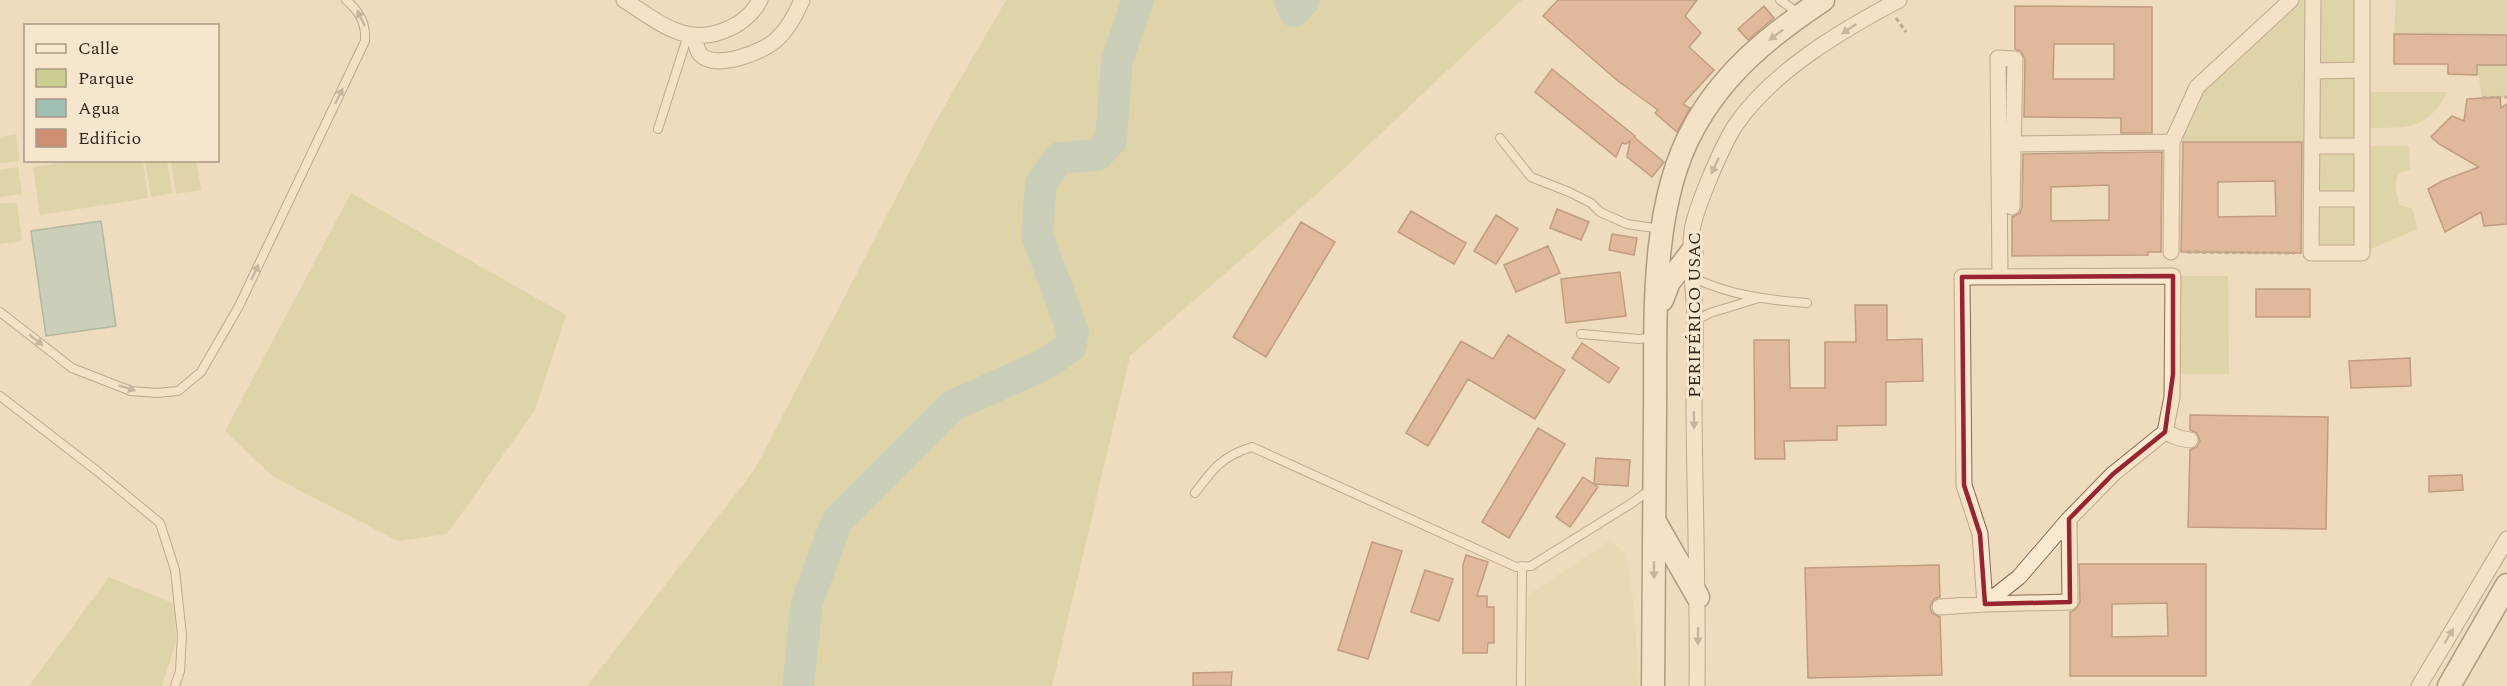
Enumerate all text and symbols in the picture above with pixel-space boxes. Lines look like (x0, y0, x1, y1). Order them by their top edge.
one-way arrow (357, 9, 367, 27)
legend (24, 24, 219, 162)
one-way arrow (1840, 24, 1857, 35)
one-way arrow (1769, 29, 1785, 41)
text: Calle (78, 35, 119, 62)
text: Parque (78, 65, 134, 92)
one-way arrow (334, 88, 343, 105)
text: Agua (78, 95, 120, 122)
text: Edificio (78, 125, 141, 152)
one-way arrow (1711, 158, 1720, 175)
street label: PERIFÉRICO USAC (1681, 232, 1708, 398)
one-way arrow (250, 264, 259, 281)
one-way arrow (28, 334, 44, 346)
one-way arrow (118, 384, 136, 393)
one-way arrow (1690, 410, 1699, 429)
one-way arrow (1649, 560, 1659, 579)
one-way arrow (1693, 626, 1703, 645)
one-way arrow (2443, 628, 2454, 644)

